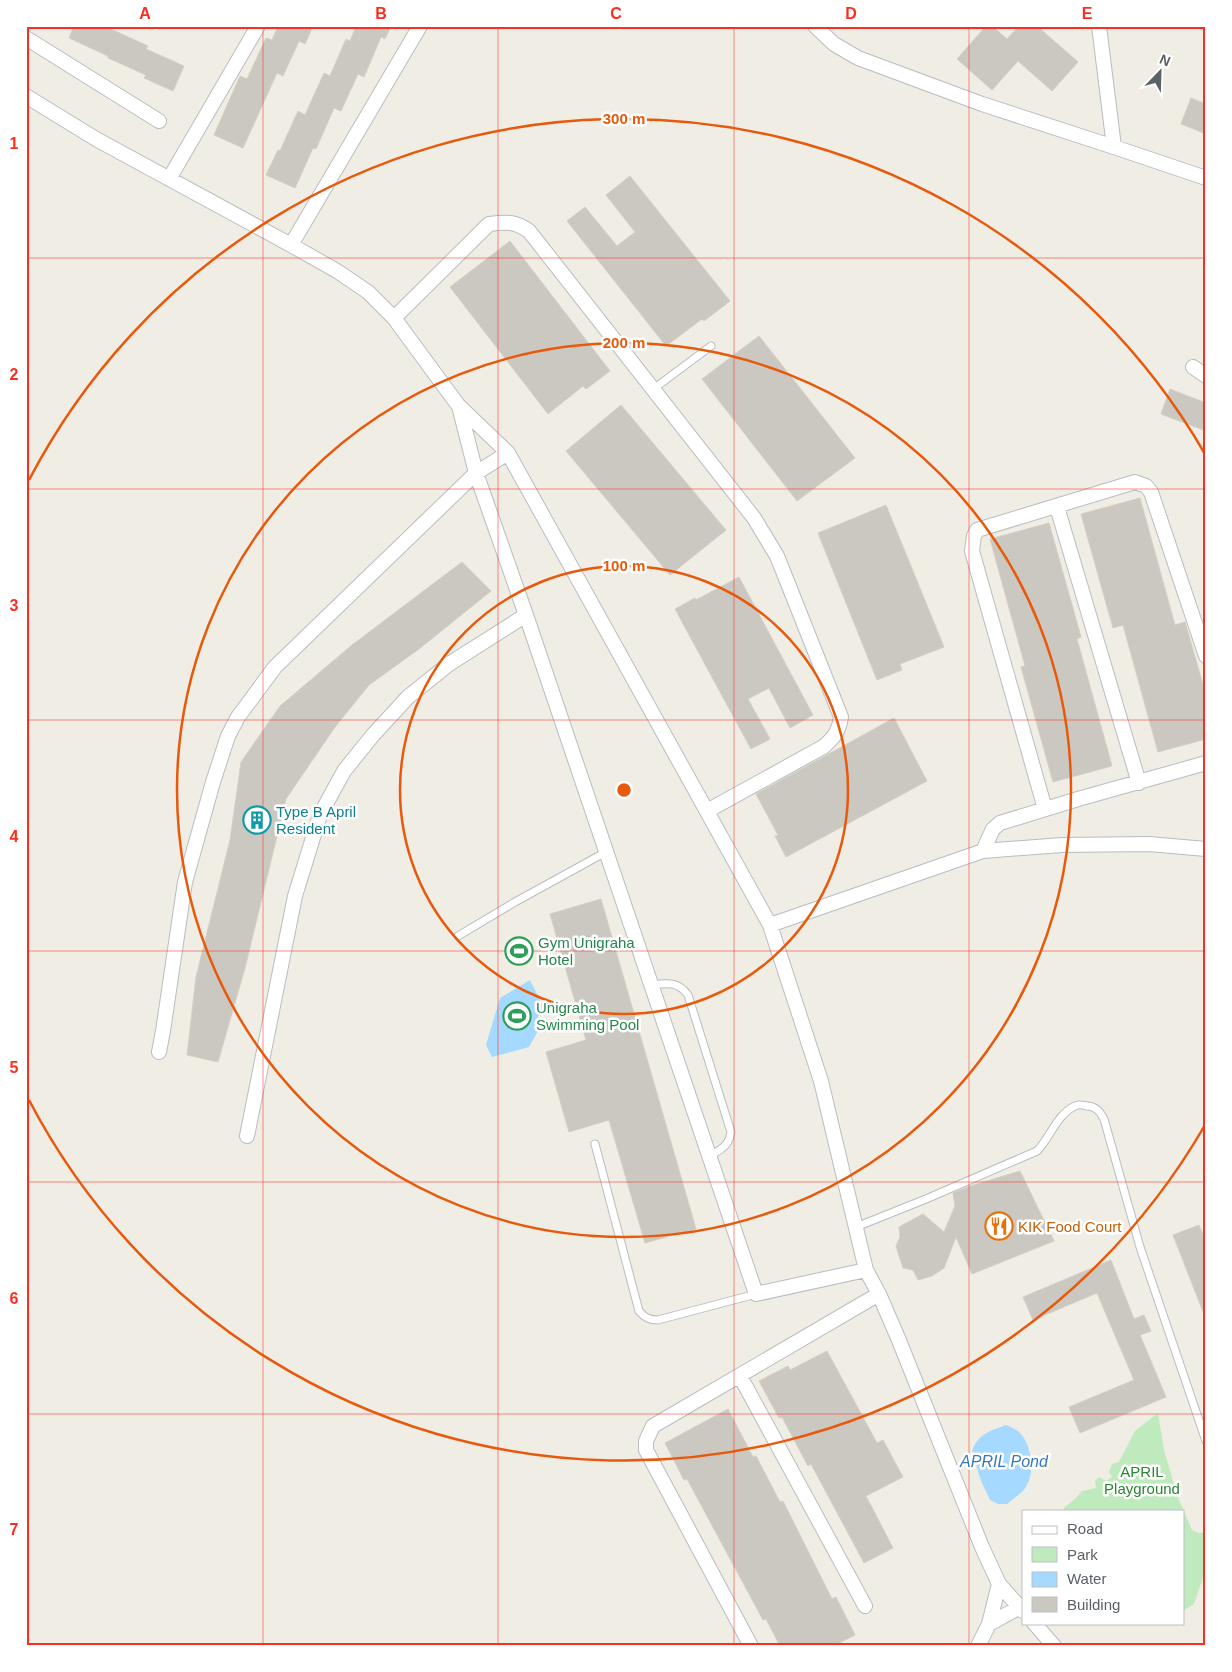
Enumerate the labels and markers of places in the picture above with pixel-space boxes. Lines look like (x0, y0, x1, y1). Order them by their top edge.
centre of rings (615, 781, 633, 799)
place label: Type B April Resident (276, 803, 356, 837)
building icon: Type B April Resident (242, 805, 272, 835)
place label: Gym Unigraha Hotel (538, 934, 635, 968)
sports icon: Gym Unigraha Hotel (504, 936, 534, 966)
place label: Unigraha Swimming Pool (536, 999, 639, 1033)
sports icon: Unigraha Swimming Pool (502, 1001, 532, 1031)
restaurant icon: KIK Food Court (984, 1211, 1014, 1241)
place label: KIK Food Court (1018, 1218, 1122, 1235)

